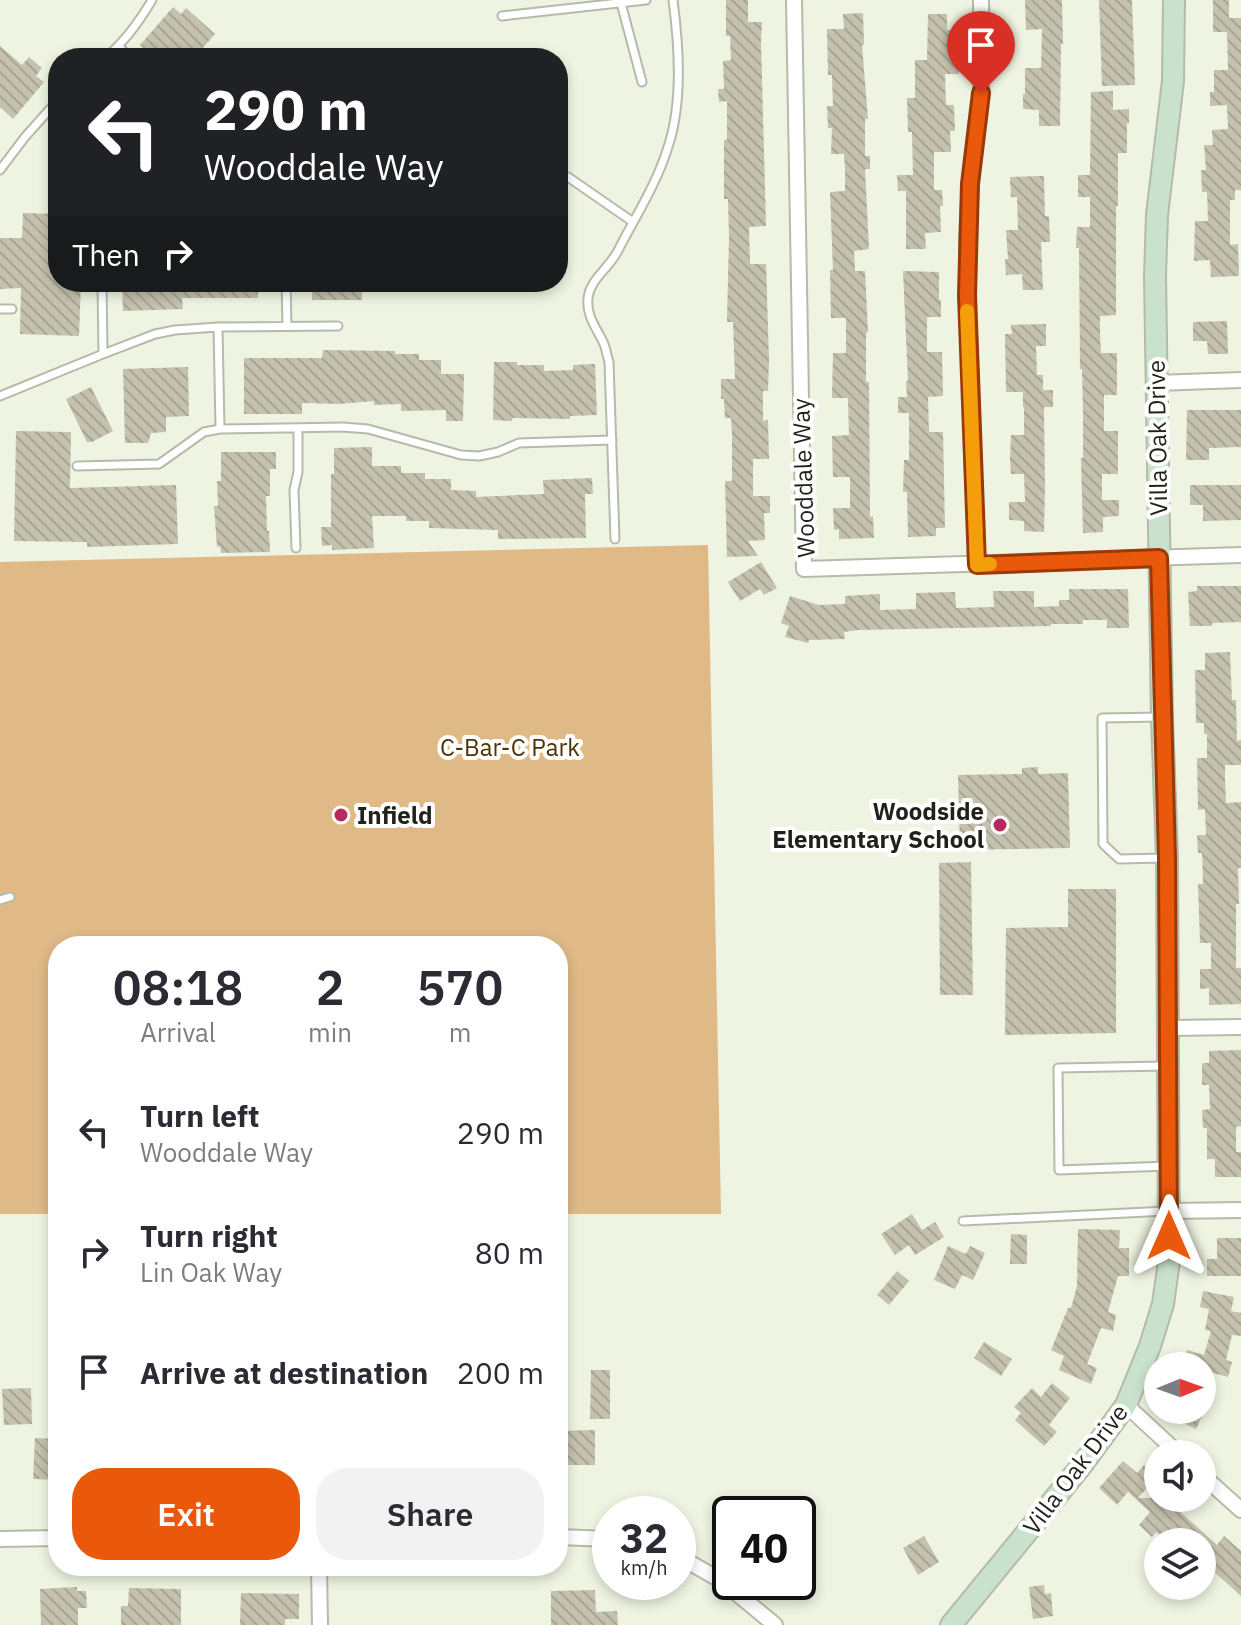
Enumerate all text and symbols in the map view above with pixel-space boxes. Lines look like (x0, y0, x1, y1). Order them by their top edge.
pin (947, 11, 1015, 93)
icon: arrive (959, 23, 1003, 67)
text: 290 m (204, 73, 368, 145)
icon: left (72, 80, 176, 184)
text: Wooddale Way (204, 143, 444, 190)
icon: right (156, 232, 200, 276)
text: Then (72, 235, 140, 274)
street label: Villa Oak Drive (1140, 360, 1174, 516)
street label: Wooddale Way (784, 398, 822, 558)
park label: C-Bar-C Park (440, 731, 580, 763)
place label: Woodside Elementary School (772, 795, 984, 855)
place label: Infield (357, 799, 433, 831)
marker: Infield (332, 806, 350, 824)
marker: Woodside Elementary School (991, 816, 1009, 834)
text: 08:18 (113, 956, 243, 1018)
text: 2 (316, 956, 344, 1018)
text: 570 (417, 956, 503, 1018)
text: Arrival (140, 1015, 216, 1049)
text: min (308, 1015, 352, 1049)
text: m (449, 1015, 471, 1049)
text: Turn left (140, 1096, 259, 1135)
icon: left (72, 1110, 116, 1154)
text: 290 m (457, 1113, 544, 1152)
text: Wooddale Way (140, 1135, 313, 1169)
position arrow (1127, 1194, 1211, 1278)
text: Turn right (140, 1216, 278, 1255)
icon: right (72, 1230, 116, 1274)
text: 80 m (475, 1233, 544, 1272)
text: Lin Oak Way (140, 1255, 282, 1289)
icon: arrive (72, 1350, 116, 1394)
north arrow (1144, 1352, 1216, 1424)
map controls (1144, 1352, 1216, 1600)
text: Arrive at destination (140, 1353, 428, 1392)
text: 200 m (457, 1353, 544, 1392)
street label: Villa Oak Drive (1015, 1397, 1135, 1541)
button: sound (1144, 1440, 1216, 1512)
button: Exit (72, 1468, 300, 1560)
button: Share (316, 1468, 544, 1560)
speed limit sign: 40 (712, 1496, 816, 1600)
text: 32 (620, 1512, 668, 1564)
button: layers (1144, 1528, 1216, 1600)
text: km/h (620, 1554, 668, 1581)

